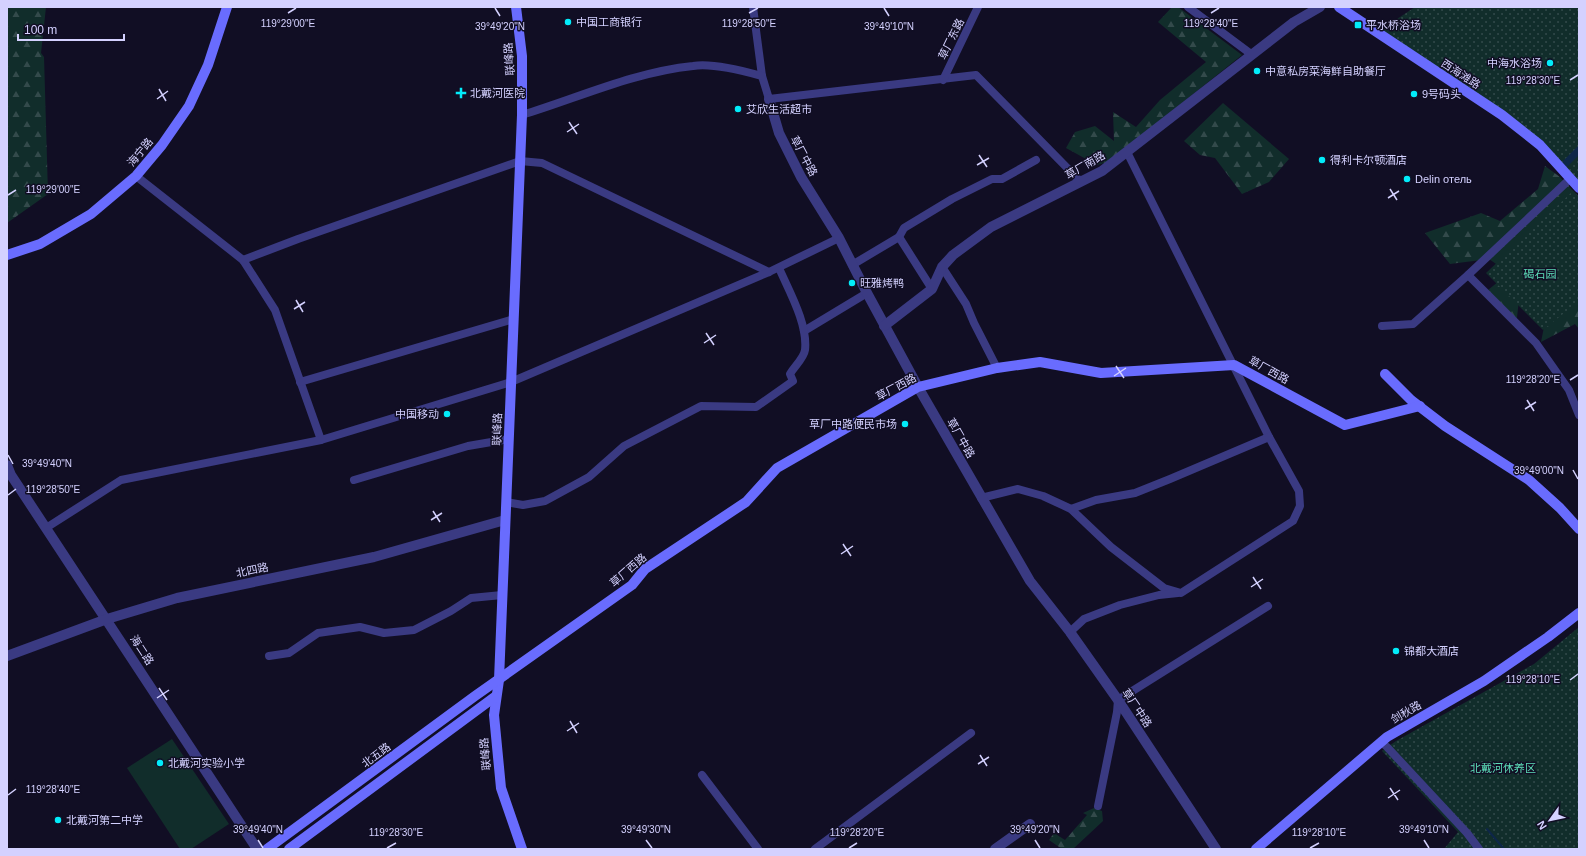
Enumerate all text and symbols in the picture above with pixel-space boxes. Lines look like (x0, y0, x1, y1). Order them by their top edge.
scale bar (18, 16, 124, 42)
place label: 中国工商银行 (576, 16, 642, 28)
marker: 中国工商银行 (563, 17, 573, 27)
street label: 草厂东路 (936, 17, 966, 61)
text: 119°29'00"E (261, 18, 315, 29)
text: 119°28'50"E (722, 18, 776, 29)
text: 119°28'40"E (1184, 18, 1238, 29)
place label: 平水桥浴场 (1366, 19, 1421, 31)
marker: 平水桥浴场 (1353, 20, 1363, 30)
text: 39°49'20"N (475, 21, 525, 32)
text: 39°49'10"N (864, 21, 914, 32)
text: 100 m (24, 23, 57, 37)
street label: 联峰路 (502, 42, 516, 76)
street label: 西海滩路 (1439, 57, 1483, 91)
place label: 中海水浴场 (1487, 57, 1542, 69)
marker: 中海水浴场 (1545, 58, 1555, 68)
place label: 中意私房菜海鲜自助餐厅 (1265, 65, 1386, 77)
marker: 中意私房菜海鲜自助餐厅 (1252, 66, 1262, 76)
text: 119°28'30"E (1506, 75, 1560, 86)
marker: 北戴河医院 (455, 87, 467, 99)
place label: 北戴河医院 (470, 87, 525, 99)
place label: 9号码头 (1422, 88, 1461, 100)
marker: 9号码头 (1409, 89, 1419, 99)
place label: 艾欣生活超市 (746, 103, 812, 115)
marker: 艾欣生活超市 (733, 104, 743, 114)
street label: 草厂中路 (788, 134, 820, 178)
street label: 海宁路 (125, 136, 155, 168)
street label: 草厂南路 (1063, 149, 1107, 181)
place label: 得利卡尔顿酒店 (1330, 154, 1407, 166)
marker: 得利卡尔顿酒店 (1317, 155, 1327, 165)
place label: Delin отель (1415, 173, 1472, 185)
marker: Delin отель (1402, 174, 1412, 184)
text: 119°29'00"E (26, 184, 80, 195)
park label: 碣石园 (1524, 268, 1557, 280)
place label: 旺雅烤鸭 (860, 277, 904, 289)
marker: 旺雅烤鸭 (847, 278, 857, 288)
street label: 草厂西路 (1247, 354, 1291, 386)
street label: 草厂西路 (874, 371, 918, 403)
text: 119°28'20"E (1506, 374, 1560, 385)
place label: 中国移动 (395, 408, 439, 420)
marker: 中国移动 (442, 409, 452, 419)
street label: 联峰路 (490, 412, 504, 446)
street label: 草厂中路 (945, 416, 977, 460)
place label: 草厂中路便民市场 (809, 418, 897, 430)
marker: 草厂中路便民市场 (900, 419, 910, 429)
text: 39°49'40"N (22, 458, 72, 469)
text: 39°49'00"N (1514, 465, 1564, 476)
text: 119°28'50"E (26, 484, 80, 495)
street label: 草厂西路 (607, 551, 649, 589)
street label: 北四路 (235, 561, 269, 579)
street label: 海二路 (128, 633, 156, 667)
place label: 锦都大酒店 (1404, 645, 1459, 657)
marker: 锦都大酒店 (1391, 646, 1401, 656)
text: 119°28'10"E (1506, 674, 1560, 685)
street label: 草厂中路 (1120, 686, 1154, 730)
street label: 剑秋路 (1389, 699, 1423, 725)
street label: 联峰路 (478, 737, 492, 771)
street label: 北五路 (359, 740, 393, 770)
place label: 北戴河实验小学 (168, 757, 245, 769)
marker: 北戴河实验小学 (155, 758, 165, 768)
park label: 北戴河休养区 (1470, 762, 1536, 774)
text: 119°28'40"E (26, 784, 80, 795)
north arrow (1530, 800, 1570, 840)
place label: 北戴河第二中学 (66, 814, 143, 826)
marker: 北戴河第二中学 (53, 815, 63, 825)
text: N (1534, 819, 1549, 832)
text: 39°49'40"N (233, 824, 283, 835)
text: 39°49'30"N (621, 824, 671, 835)
text: 39°49'20"N (1010, 824, 1060, 835)
text: 39°49'10"N (1399, 824, 1449, 835)
text: 119°28'30"E (369, 827, 423, 838)
text: 119°28'20"E (830, 827, 884, 838)
text: 119°28'10"E (1292, 827, 1346, 838)

